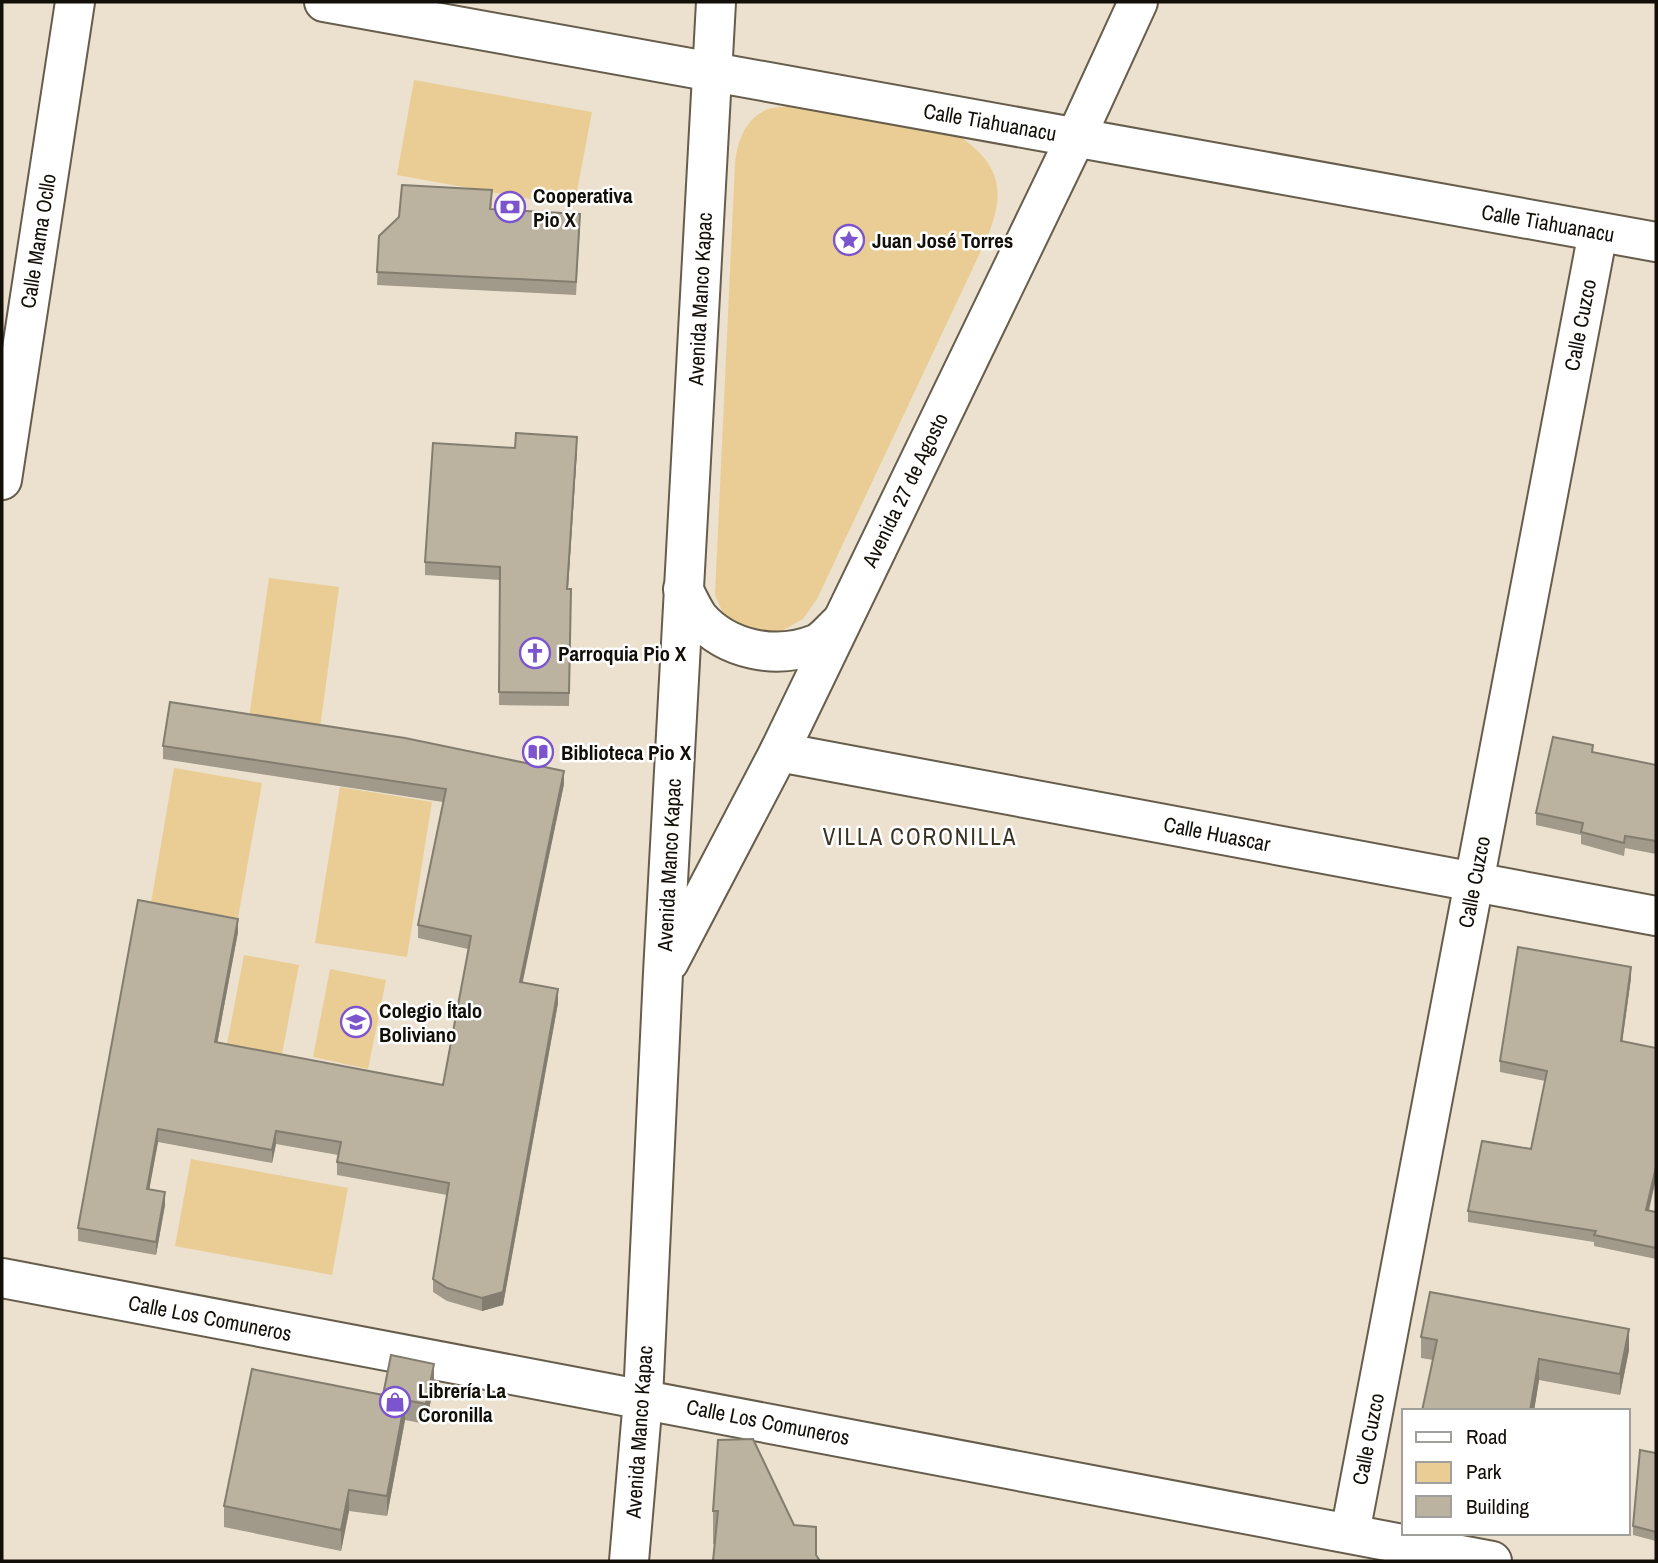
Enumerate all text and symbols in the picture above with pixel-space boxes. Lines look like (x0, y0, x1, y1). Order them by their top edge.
street label: Calle Tiahuanacu (921, 96, 1059, 148)
street label: Calle Mama Ocllo (13, 172, 63, 310)
place label: Cooperativa Pio X (533, 181, 633, 234)
bank icon: Cooperativa Pio X (493, 190, 527, 224)
street label: Calle Tiahuanacu (1479, 197, 1617, 249)
street label: Avenida Manco Kapac (681, 212, 719, 387)
place icon: Juan José Torres (832, 223, 866, 257)
place label: Juan José Torres (872, 226, 1013, 255)
street label: Calle Cuzco (1557, 277, 1603, 373)
street label: Avenida 27 de Agosto (855, 408, 955, 573)
church icon: Parroquia Pio X (518, 636, 552, 670)
place label: Parroquia Pio X (558, 639, 687, 668)
library icon: Biblioteca Pio X (521, 735, 555, 769)
place label: Biblioteca Pio X (561, 738, 692, 767)
street label: Avenida Manco Kapac (650, 778, 688, 953)
street label: Calle Huascar (1161, 809, 1273, 859)
district label: VILLA CORONILLA (823, 821, 1017, 852)
street label: Calle Cuzco (1451, 834, 1497, 930)
place label: Colegio Ítalo Boliviano (379, 996, 482, 1049)
school or university icon: Colegio Ítalo Boliviano (339, 1005, 373, 1039)
street label: Calle Los Comuneros (126, 1288, 294, 1348)
street label: Avenida Manco Kapac (618, 1345, 659, 1520)
place label: Librería La Coronilla (418, 1376, 506, 1429)
shop icon: Librería La Coronilla (378, 1385, 412, 1419)
street label: Calle Cuzco (1345, 1391, 1391, 1487)
street label: Calle Los Comuneros (684, 1392, 852, 1452)
legend (1402, 1409, 1630, 1535)
text: Road (1466, 1422, 1507, 1451)
text: Park (1466, 1457, 1502, 1486)
text: Building (1466, 1492, 1530, 1521)

